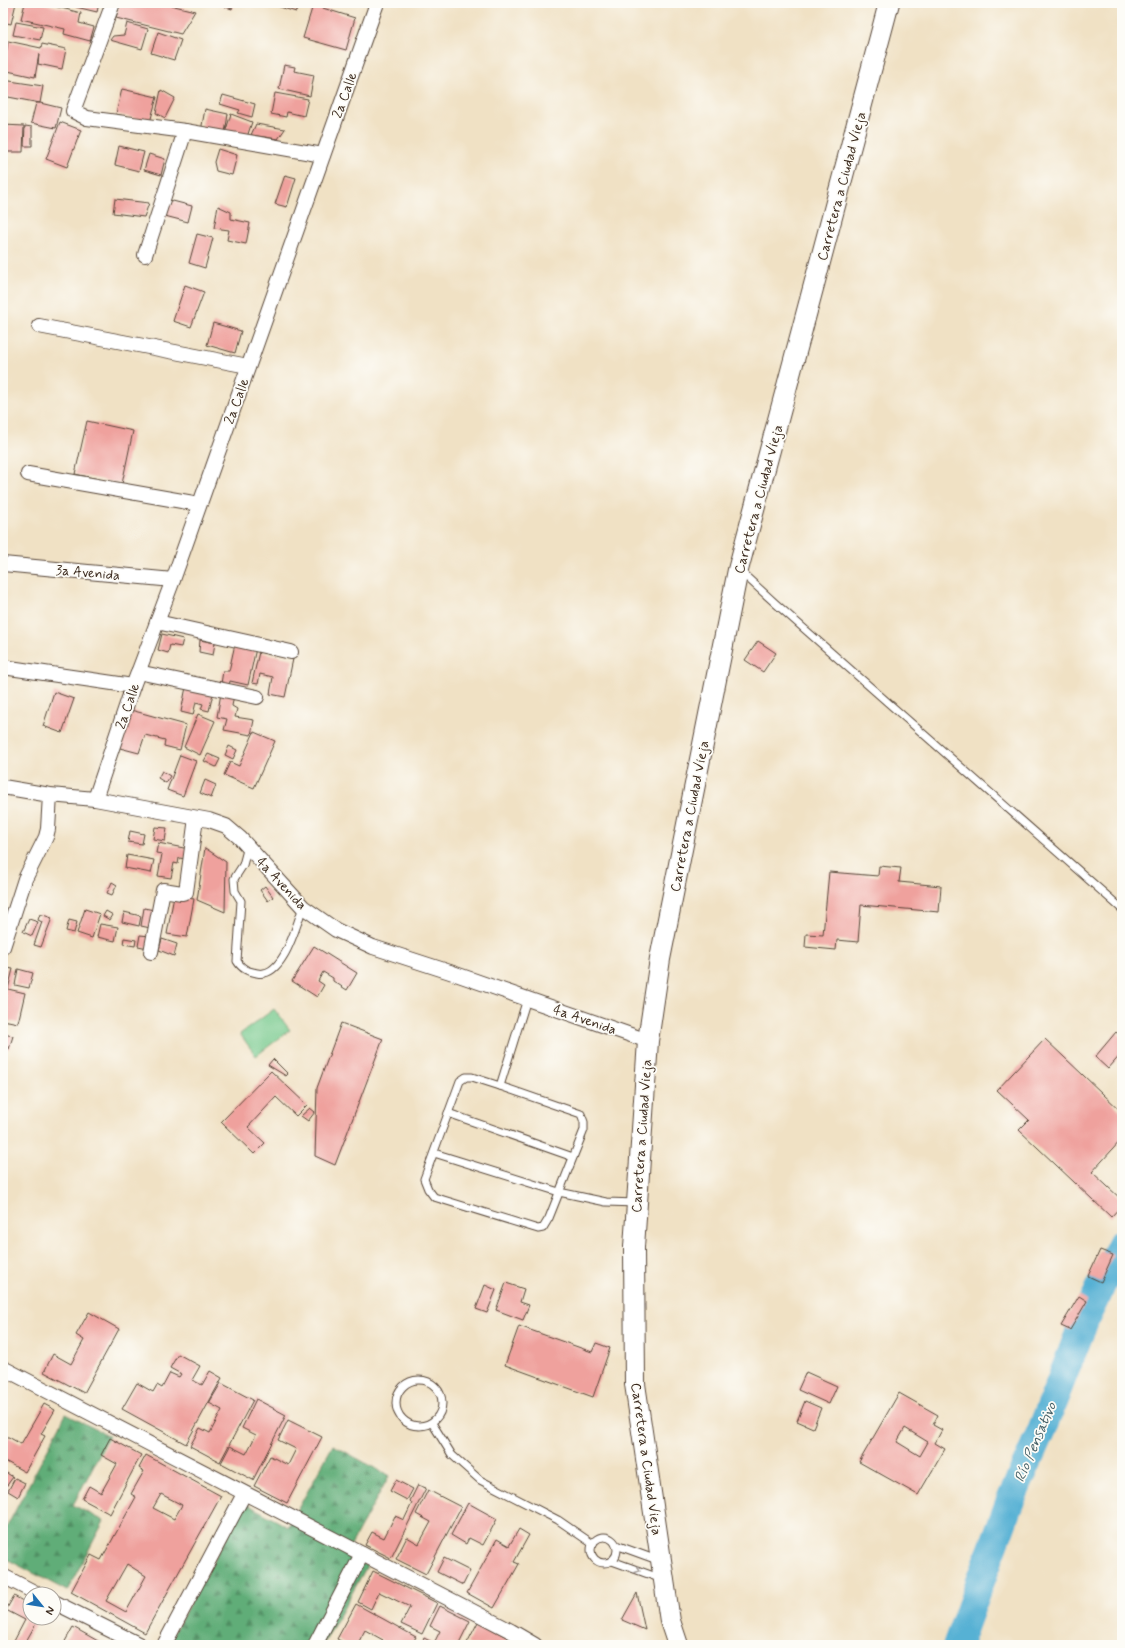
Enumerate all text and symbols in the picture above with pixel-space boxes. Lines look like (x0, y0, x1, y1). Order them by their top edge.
street label: 2a Calle (328, 70, 362, 121)
street label: Carretera a Ciudad Vieja (813, 110, 871, 263)
street label: 2a Calle (220, 376, 254, 427)
street label: Carretera a Ciudad Vieja (730, 423, 788, 576)
street label: 3a Avenida (55, 561, 121, 585)
street label: 2a Calle (112, 681, 144, 732)
street label: Carretera a Ciudad Vieja (666, 739, 714, 893)
street label: 4a Avenida (252, 853, 310, 914)
street label: 4a Avenida (551, 1001, 619, 1039)
street label: Carretera a Ciudad Vieja (628, 1059, 656, 1213)
street label: Carretera a Ciudad Vieja (626, 1382, 666, 1537)
water label: Río Pensativo (1010, 1399, 1062, 1485)
one-way arrow (634, 1565, 641, 1574)
north arrow (22, 1586, 62, 1626)
text: N (42, 1604, 58, 1617)

